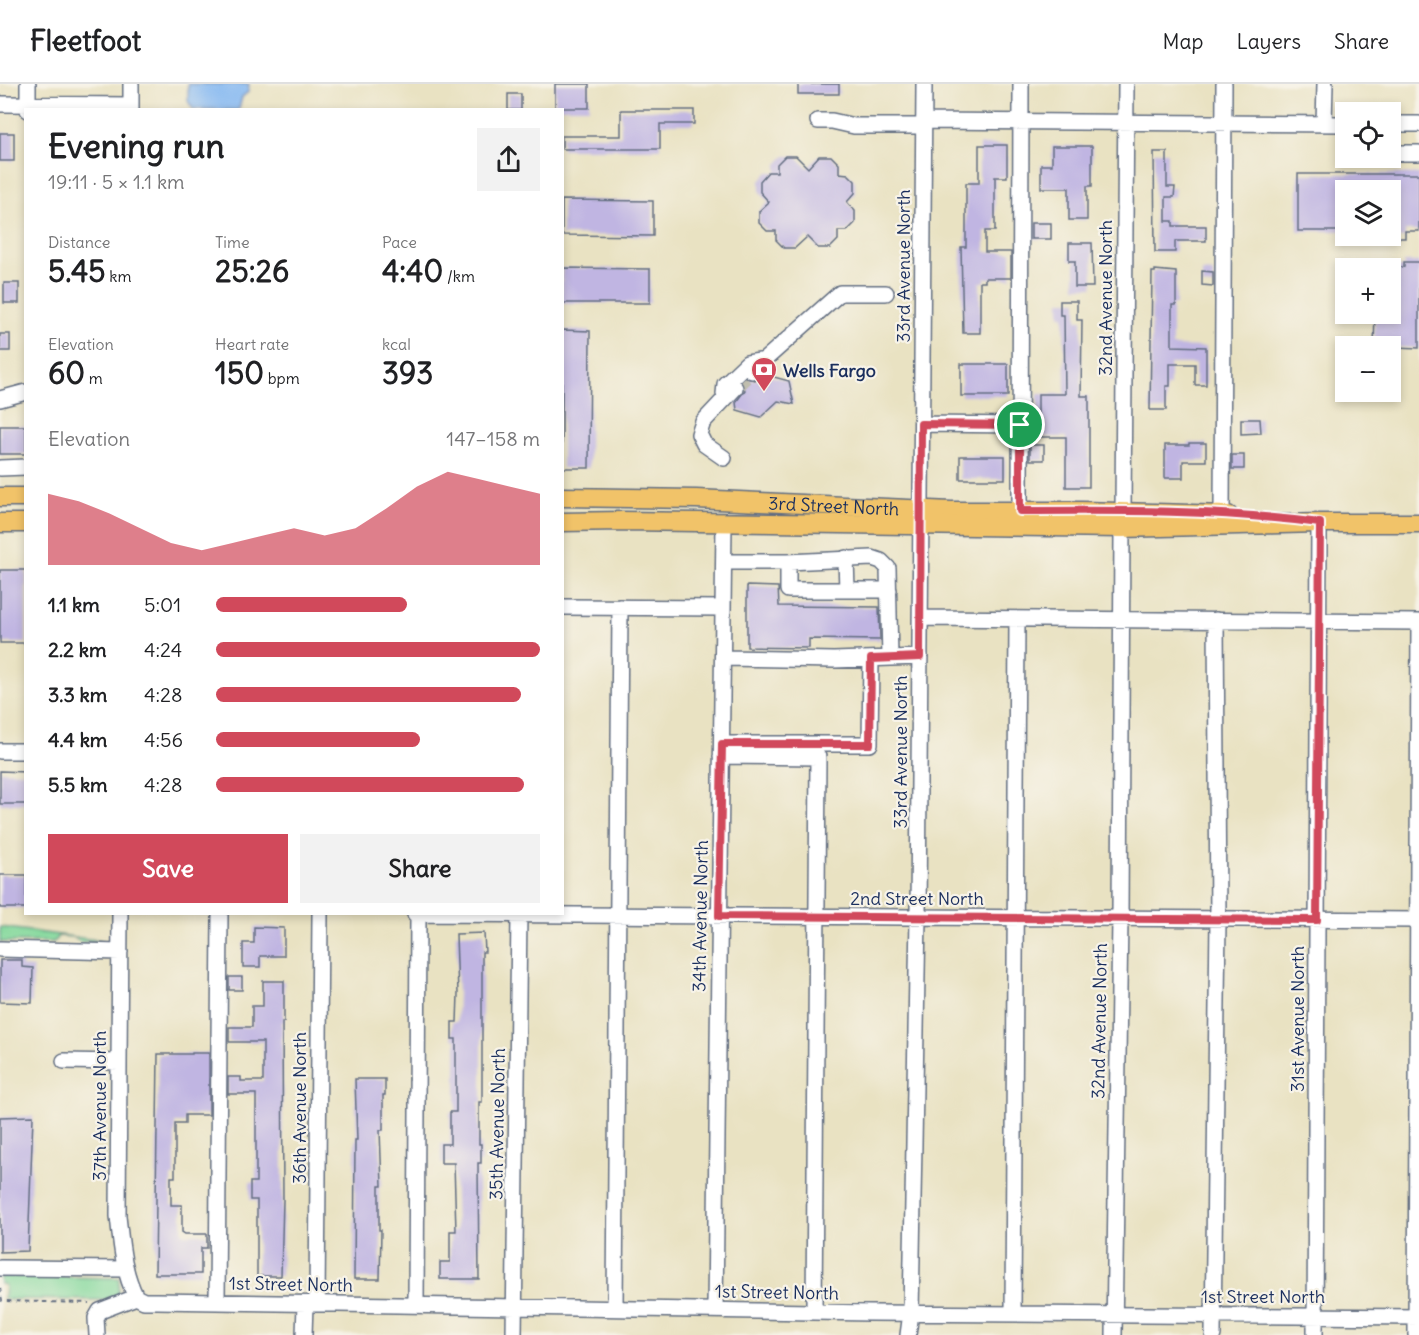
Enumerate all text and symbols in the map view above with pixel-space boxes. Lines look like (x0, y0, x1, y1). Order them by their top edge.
text: Fleetfoot (30, 23, 141, 59)
text: Map (1163, 28, 1203, 55)
text: Layers (1236, 28, 1301, 55)
text: Share (1334, 28, 1389, 55)
map controls (1335, 102, 1401, 402)
button: locate (1335, 102, 1401, 168)
text: Evening run (48, 125, 224, 167)
button: share (477, 128, 540, 191)
text: 19:11 · 5 × 1.1 km (48, 169, 185, 194)
button: layers (1335, 180, 1401, 246)
street label: 33rd Avenue North (892, 189, 915, 343)
street label: 32nd Avenue North (1094, 220, 1117, 376)
text: Distance (48, 232, 110, 252)
text: Time (215, 232, 250, 252)
text: Pace (382, 232, 417, 252)
text: 5.45 (48, 252, 105, 290)
text: 25:26 (215, 252, 289, 290)
text: 4:40 (382, 252, 443, 290)
button: + (1335, 258, 1401, 324)
text: km (105, 266, 132, 286)
text: /km (443, 266, 475, 286)
text: Elevation (48, 334, 114, 354)
text: Heart rate (215, 334, 289, 354)
text: kcal (382, 334, 411, 354)
button: − (1335, 336, 1401, 402)
text: 60 (48, 354, 85, 392)
text: 150 (215, 354, 264, 392)
text: 393 (382, 354, 433, 392)
bank icon: Wells Fargo (749, 355, 779, 393)
place label: Wells Fargo (783, 359, 876, 382)
text: m (85, 368, 103, 388)
text: bpm (264, 368, 300, 388)
pin (994, 399, 1045, 450)
icon: arrive (1003, 408, 1036, 441)
text: Elevation (48, 426, 130, 451)
text: 147–158 m (446, 426, 540, 451)
street label: 3rd Street North (768, 491, 900, 520)
text: 1.1 km (48, 592, 100, 617)
text: 5:01 (144, 592, 181, 617)
text: 2.2 km (48, 637, 107, 662)
text: 4:24 (144, 637, 182, 662)
street label: 33rd Avenue North (889, 675, 912, 829)
text: 3.3 km (48, 682, 107, 707)
text: 4:28 (144, 682, 183, 707)
text: 4.4 km (48, 727, 107, 752)
text: 4:56 (144, 727, 183, 752)
text: 5.5 km (48, 772, 108, 797)
text: 4:28 (144, 772, 183, 797)
button: Save (48, 834, 288, 903)
button: Share (300, 834, 540, 903)
street label: 34th Avenue North (687, 840, 713, 992)
street label: 2nd Street North (850, 887, 984, 910)
street label: 32nd Avenue North (1086, 943, 1112, 1099)
street label: 31st Avenue North (1286, 946, 1309, 1092)
street label: 37th Avenue North (88, 1031, 111, 1181)
street label: 36th Avenue North (288, 1032, 311, 1184)
street label: 35th Avenue North (484, 1048, 510, 1200)
street label: 1st Street North (229, 1271, 353, 1297)
street label: 1st Street North (715, 1279, 839, 1305)
street label: 1st Street North (1201, 1285, 1325, 1308)

